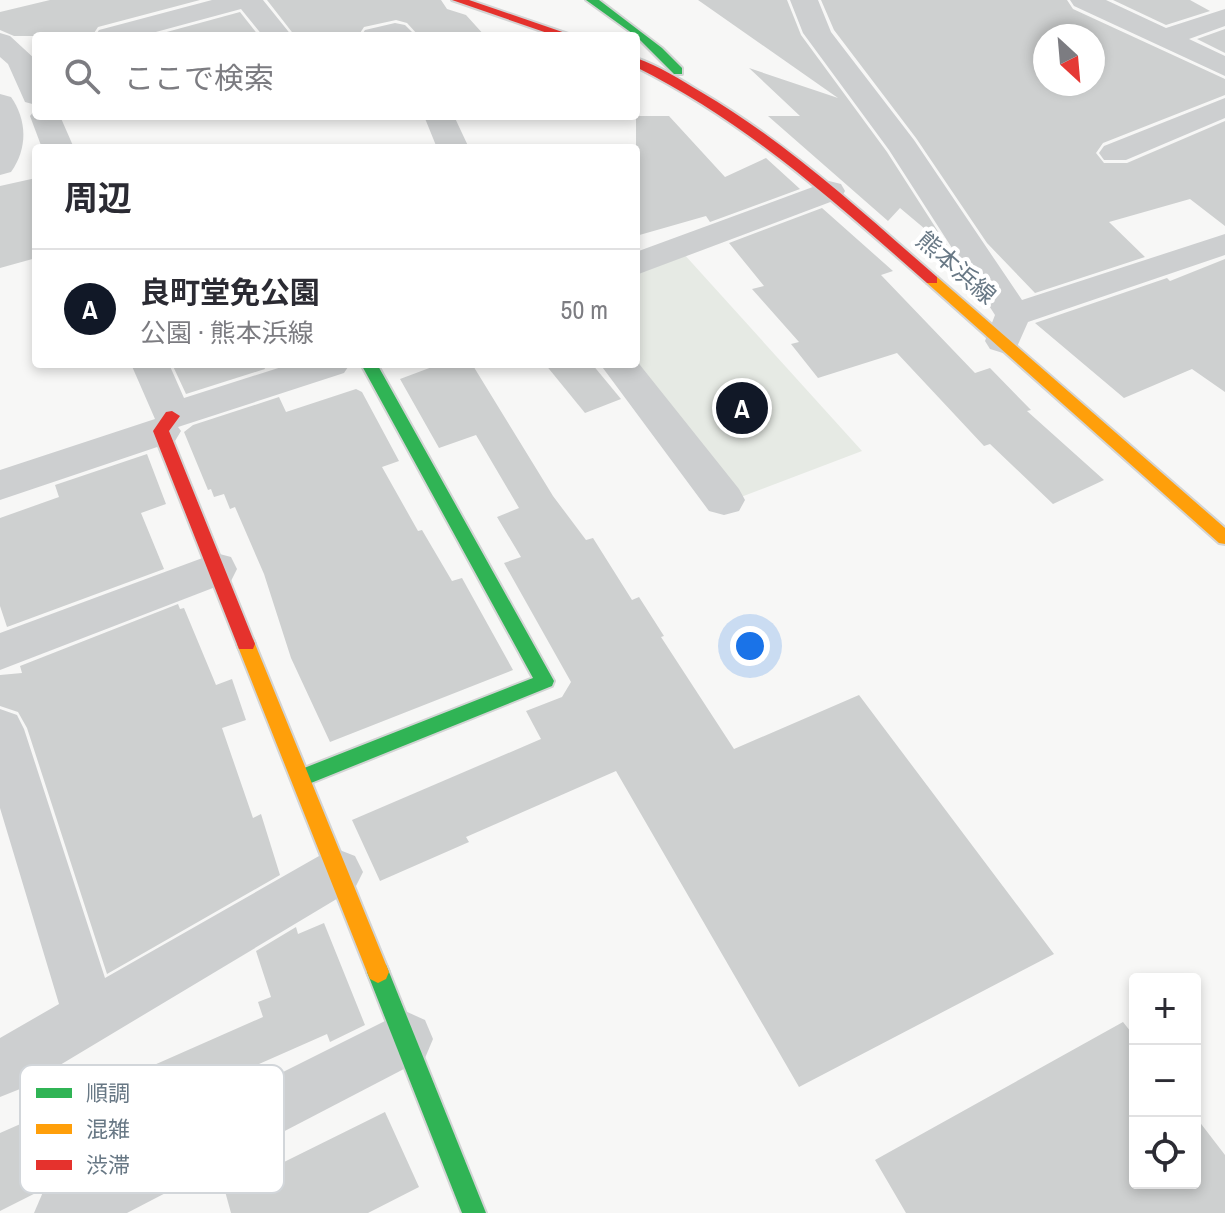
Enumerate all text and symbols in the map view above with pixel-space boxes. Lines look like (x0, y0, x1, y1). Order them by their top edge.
north arrow (1033, 24, 1105, 96)
search box (32, 32, 640, 120)
icon: search (60, 54, 104, 98)
text: ここで検索 (124, 58, 274, 98)
text: 周辺 (64, 175, 132, 221)
street label: 熊本浜線 (910, 224, 1003, 311)
text: 良町堂免公園 (140, 272, 320, 312)
text: A (82, 292, 98, 327)
text: 50 m (561, 292, 608, 327)
text: 公園 · 熊本浜線 (140, 315, 314, 350)
pin: A (716, 378, 768, 438)
your location (730, 626, 770, 666)
map controls (1129, 973, 1201, 1189)
button: + (1129, 973, 1201, 1045)
button: − (1129, 1045, 1201, 1117)
legend (20, 1065, 284, 1193)
text: 順調 (86, 1078, 130, 1108)
text: 混雑 (86, 1114, 130, 1144)
button: locate (1129, 1117, 1201, 1189)
text: 渋滞 (86, 1150, 130, 1180)

